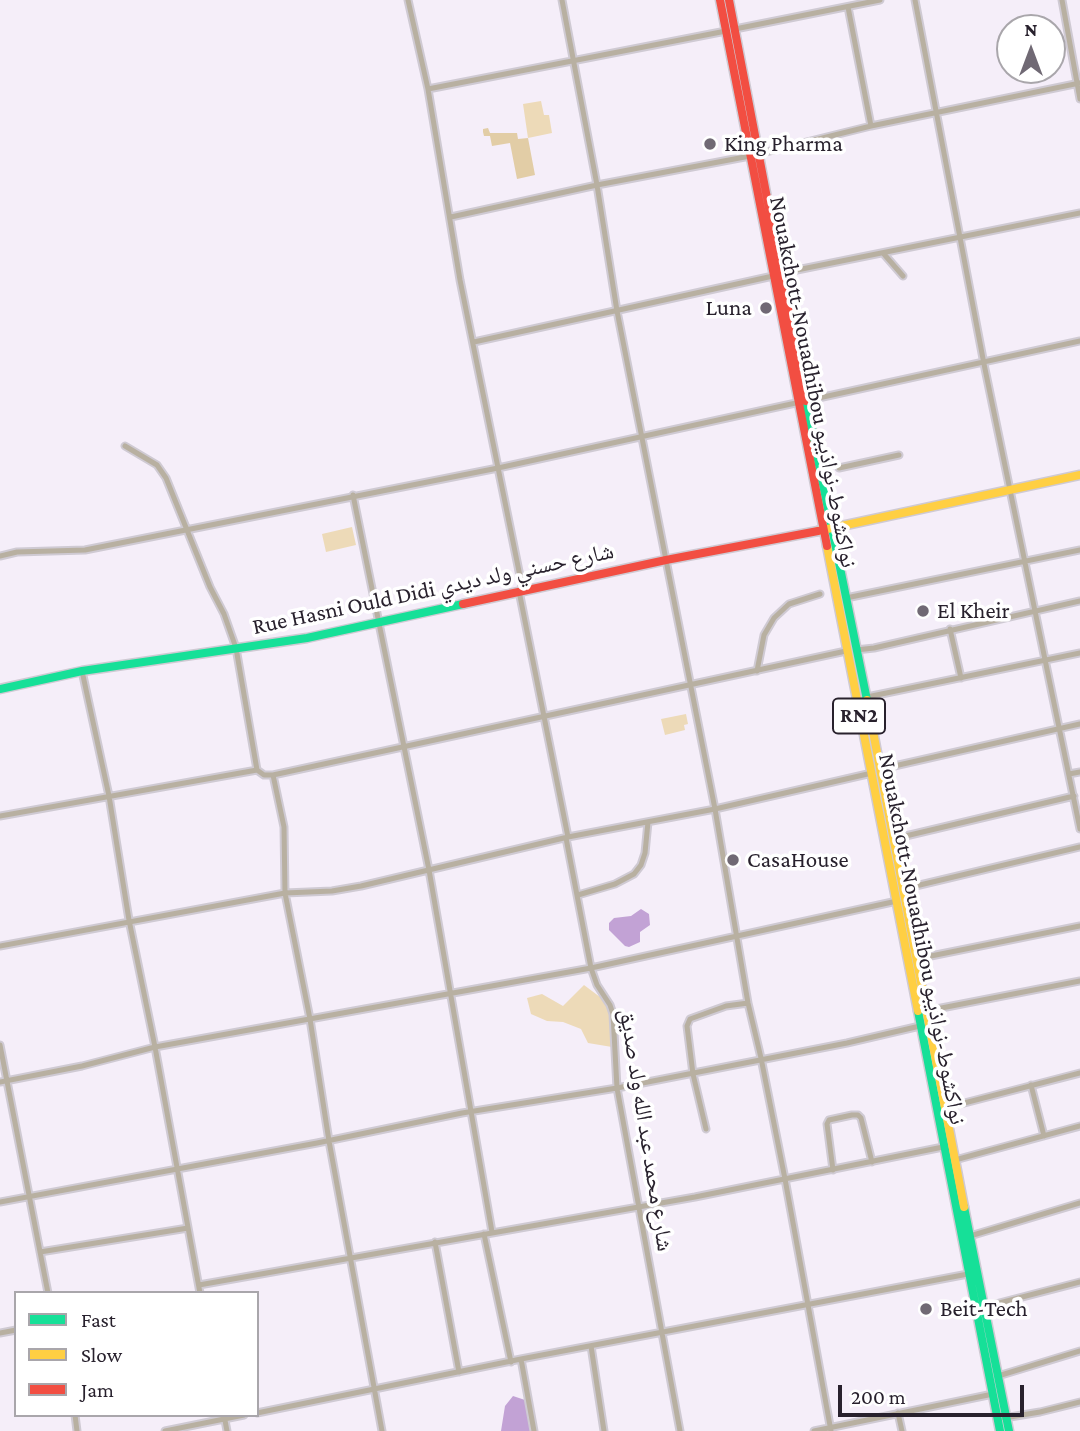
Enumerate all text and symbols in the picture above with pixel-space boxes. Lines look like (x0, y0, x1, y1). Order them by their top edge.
north arrow (996, 14, 1066, 84)
text: N (1025, 19, 1037, 40)
place label: King Pharma (724, 130, 843, 158)
marker: King Pharma (702, 136, 718, 152)
street label: Nouakchott-Nouadhibou نواكشوط-نواذيبو (763, 194, 863, 570)
place label: Luna (705, 294, 752, 322)
marker: Luna (758, 300, 774, 316)
street label: Rue Hasni Ould Didi شارع حسني ولد ديدي (250, 537, 616, 641)
place label: El Kheir (937, 597, 1010, 625)
marker: El Kheir (915, 603, 931, 619)
road number: RN2 (833, 698, 885, 734)
street label: Nouakchott-Nouadhibou نواكشوط-نواذيبو (872, 751, 972, 1127)
place label: CasaHouse (747, 846, 849, 874)
marker: CasaHouse (725, 852, 741, 868)
street label: شارع محمد عبد الله ولد صديق (613, 1007, 679, 1253)
legend (14, 1291, 259, 1417)
place label: Beit-Tech (940, 1295, 1028, 1323)
marker: Beit-Tech (918, 1301, 934, 1317)
text: Fast (81, 1308, 116, 1332)
text: Slow (81, 1343, 122, 1367)
scale bar (842, 1372, 1028, 1416)
text: Jam (81, 1378, 114, 1402)
text: 200 m (851, 1385, 906, 1409)

